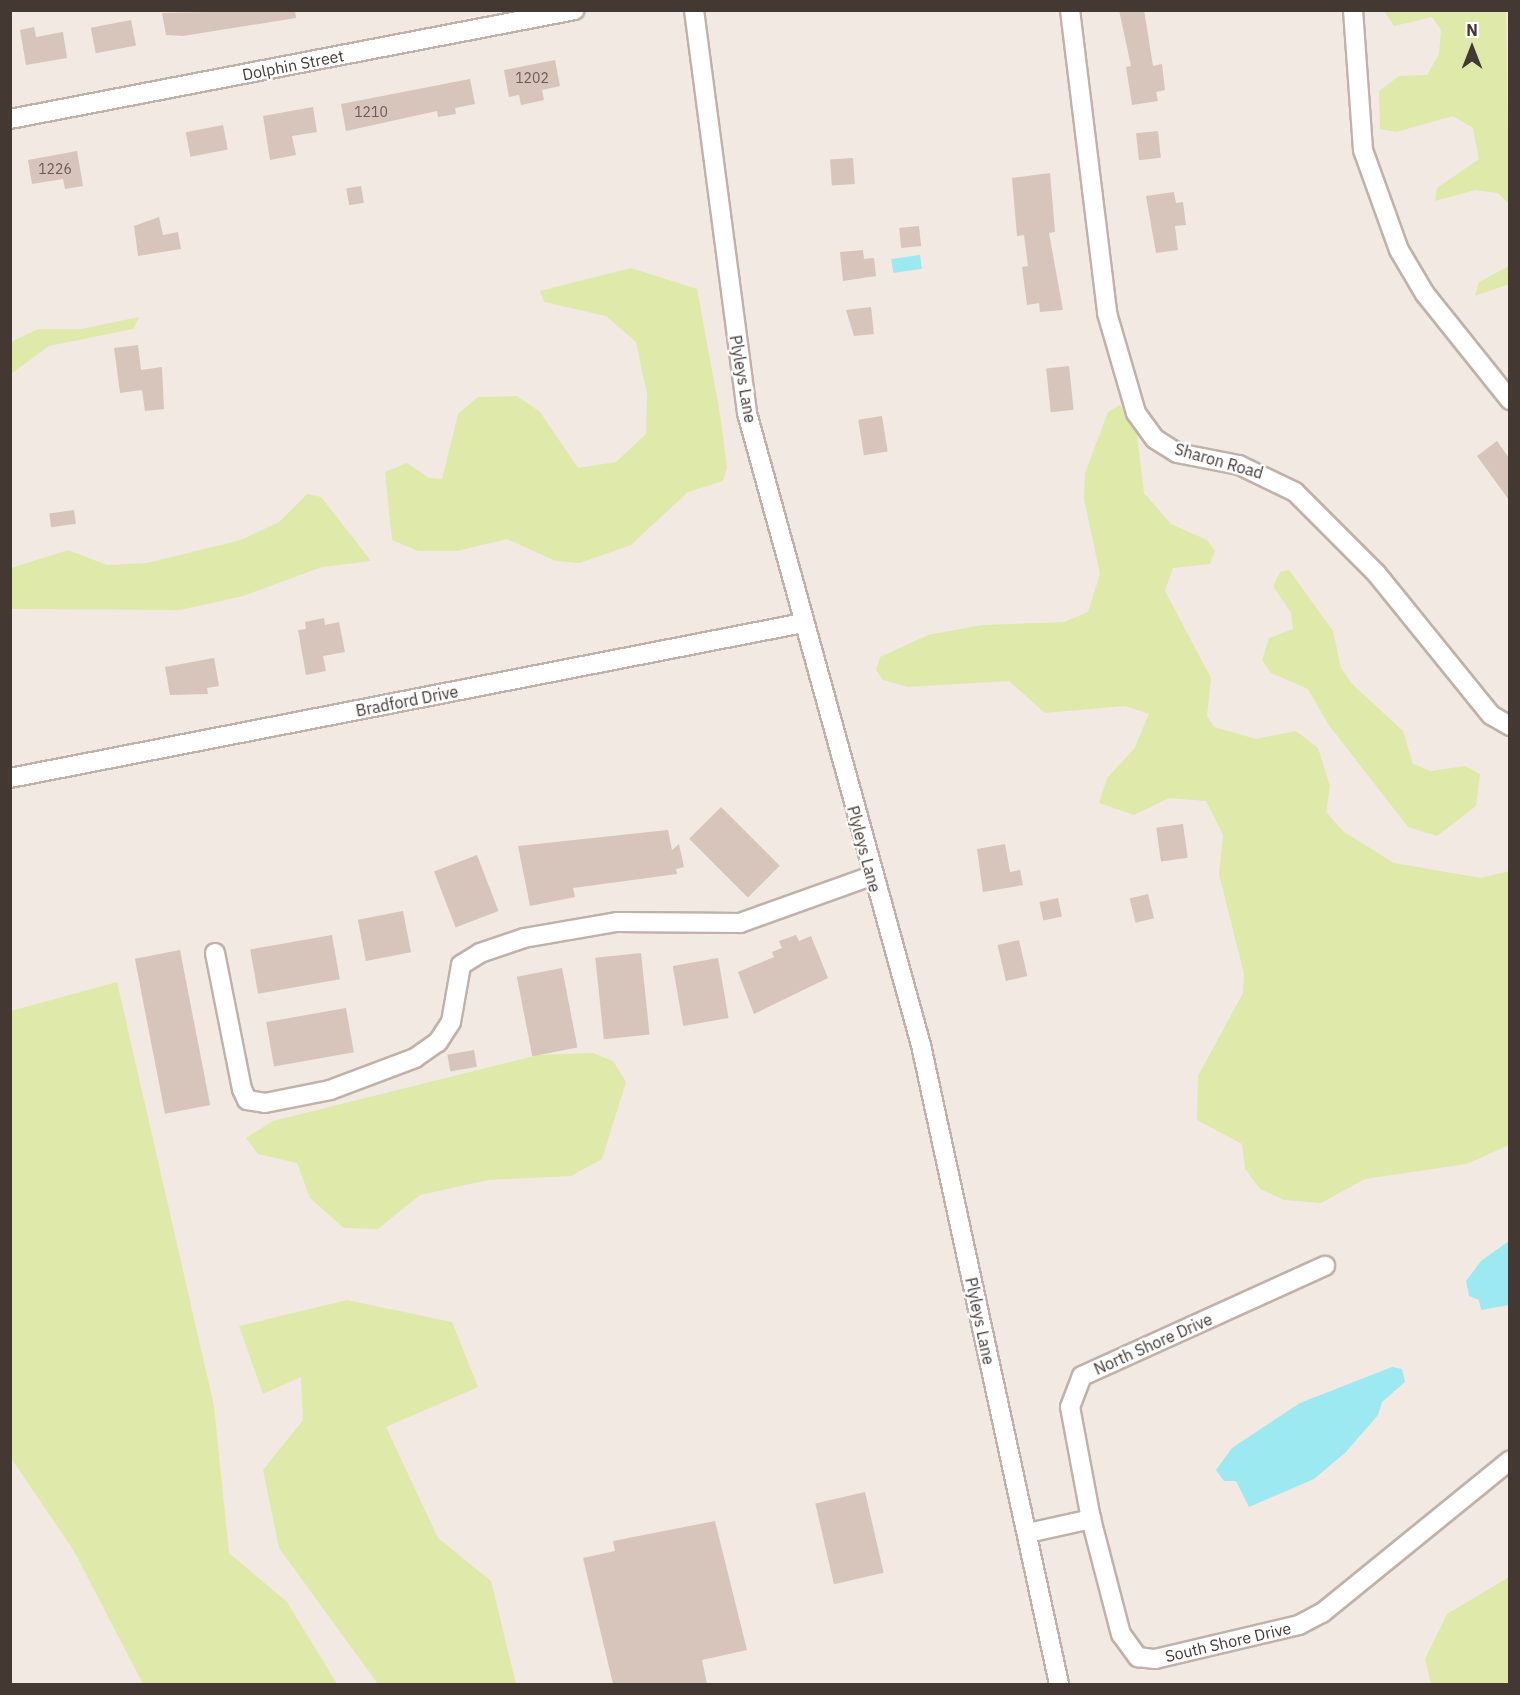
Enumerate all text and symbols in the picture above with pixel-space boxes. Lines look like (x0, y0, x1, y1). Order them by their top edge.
north arrow (1442, 18, 1502, 78)
text: N (1466, 20, 1478, 40)
street label: Dolphin Street (241, 46, 345, 84)
house number: 1202 (515, 70, 549, 86)
house number: 1210 (354, 104, 388, 120)
house number: 1226 (38, 161, 72, 177)
street label: Plyleys Lane (726, 334, 760, 424)
street label: Sharon Road (1172, 439, 1266, 483)
street label: Bradford Drive (354, 682, 460, 720)
street label: Plyleys Lane (843, 804, 885, 894)
street label: Plyleys Lane (961, 1276, 999, 1366)
street label: North Shore Drive (1091, 1309, 1215, 1379)
street label: South Shore Drive (1163, 1618, 1293, 1666)

